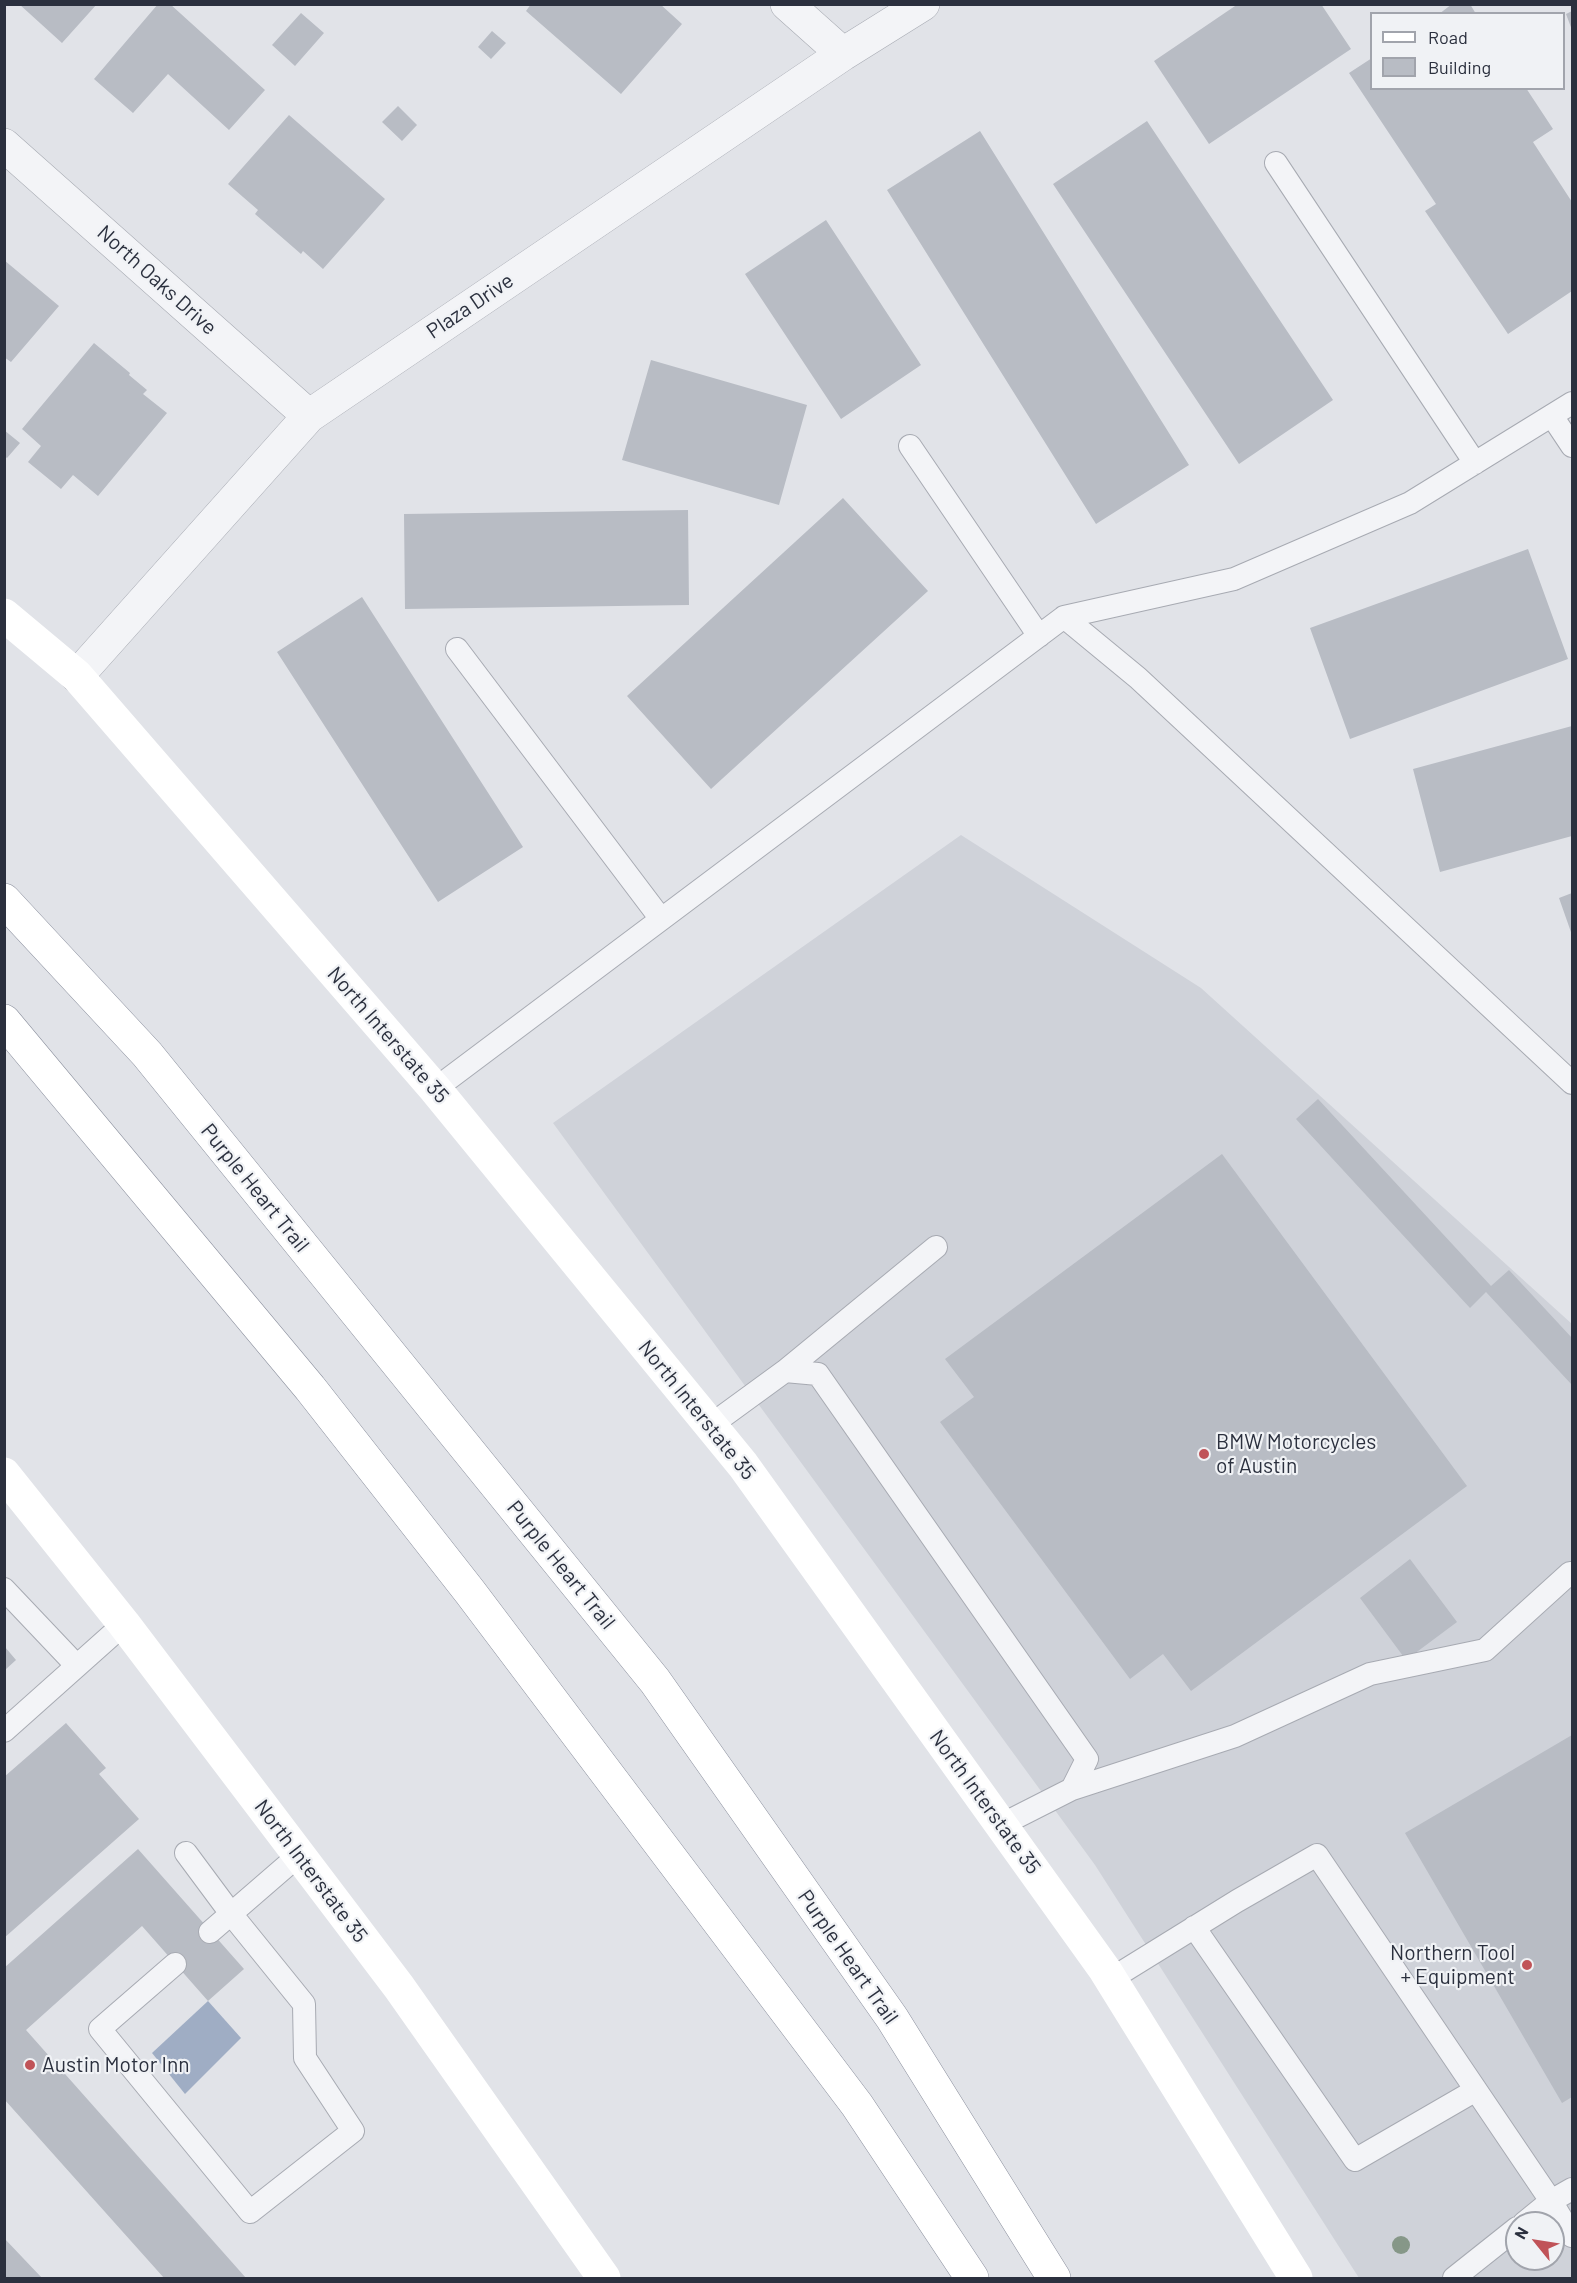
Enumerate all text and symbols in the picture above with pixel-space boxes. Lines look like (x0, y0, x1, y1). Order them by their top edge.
legend (1370, 12, 1565, 90)
text: Road (1428, 26, 1468, 48)
text: Building (1428, 56, 1491, 78)
street label: North Oaks Drive (92, 220, 222, 340)
street label: Plaza Drive (422, 268, 518, 344)
street label: North Interstate 35 (322, 962, 454, 1108)
street label: Purple Heart Trail (196, 1119, 314, 1257)
street label: North Interstate 35 (633, 1335, 761, 1485)
place label: BMW Motorcycles of Austin (1216, 1429, 1376, 1479)
marker: BMW Motorcycles of Austin (1197, 1447, 1211, 1461)
street label: Purple Heart Trail (502, 1496, 620, 1634)
street label: North Interstate 35 (924, 1725, 1046, 1879)
street label: North Interstate 35 (249, 1795, 373, 1947)
street label: Purple Heart Trail (792, 1885, 904, 2029)
place label: Northern Tool + Equipment (1390, 1940, 1515, 1990)
marker: Northern Tool + Equipment (1520, 1958, 1534, 1972)
place label: Austin Motor Inn (42, 2052, 190, 2078)
marker: Austin Motor Inn (23, 2058, 37, 2072)
north arrow (1505, 2211, 1565, 2271)
text: N (1510, 2223, 1532, 2242)

